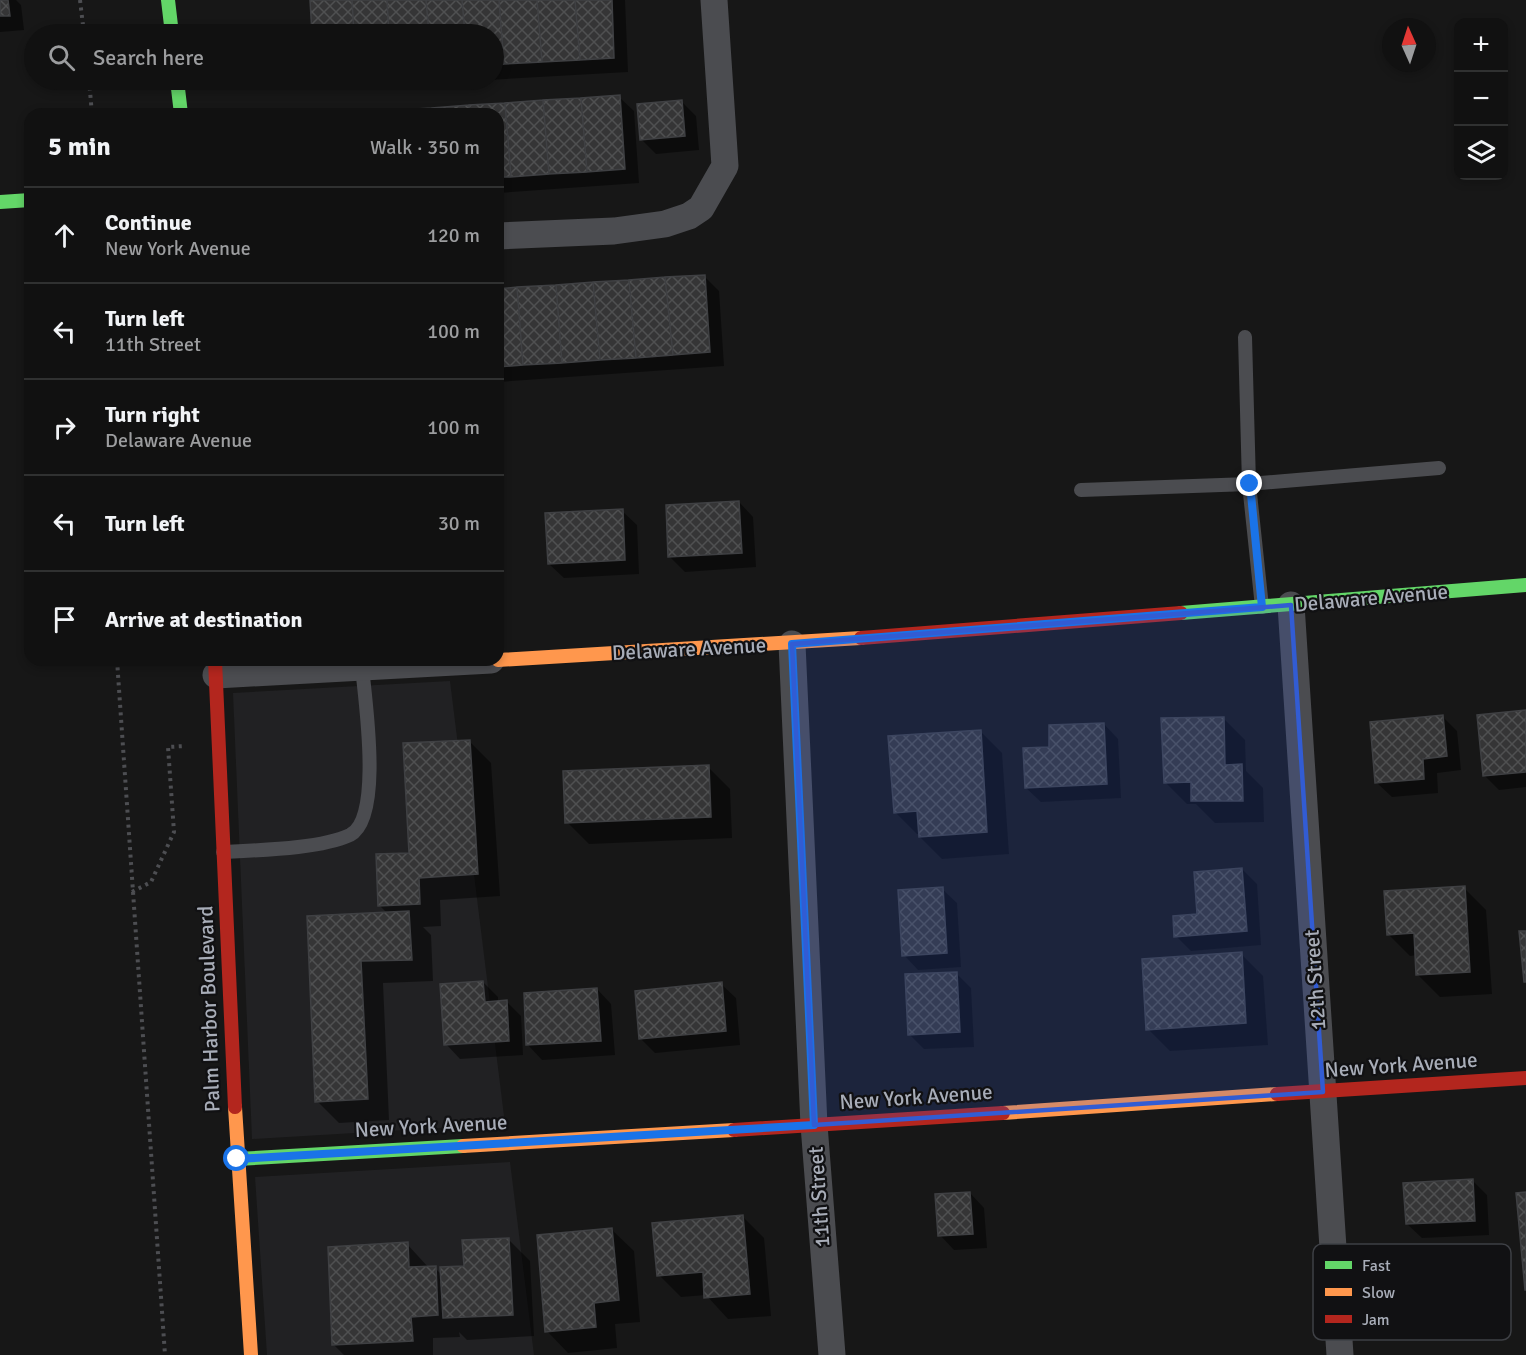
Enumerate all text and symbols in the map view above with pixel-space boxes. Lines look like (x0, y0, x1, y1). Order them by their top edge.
north arrow (1382, 18, 1436, 72)
map controls (1454, 18, 1508, 180)
button: + (1454, 18, 1508, 72)
search box (24, 24, 504, 90)
icon: search (45, 41, 78, 74)
text: Search here (93, 44, 204, 71)
button: − (1454, 72, 1508, 126)
button: layers (1454, 126, 1508, 180)
text: 5 min (48, 131, 111, 163)
text: Walk · 350 m (370, 135, 480, 160)
text: Continue (105, 209, 192, 236)
icon: ahead (48, 219, 81, 252)
text: 120 m (427, 223, 480, 248)
text: New York Avenue (105, 236, 251, 261)
text: Turn left (105, 305, 185, 332)
icon: left (48, 315, 81, 348)
text: 100 m (427, 319, 480, 344)
text: 11th Street (105, 332, 201, 357)
text: Turn right (105, 401, 200, 428)
icon: right (48, 411, 81, 444)
text: 100 m (427, 415, 480, 440)
text: Delaware Avenue (105, 428, 252, 453)
route end (1236, 470, 1262, 496)
icon: left (48, 507, 81, 540)
text: Turn left (105, 510, 185, 537)
text: 30 m (438, 511, 480, 536)
street label: Delaware Avenue (1293, 578, 1449, 618)
icon: arrive (48, 603, 81, 636)
text: Arrive at destination (105, 606, 302, 633)
street label: Delaware Avenue (611, 632, 767, 666)
street label: Palm Harbor Boulevard (192, 905, 226, 1113)
street label: 12th Street (1299, 929, 1331, 1031)
street label: New York Avenue (1324, 1047, 1478, 1083)
street label: New York Avenue (839, 1079, 993, 1115)
street label: New York Avenue (354, 1109, 508, 1143)
route start (223, 1145, 249, 1171)
street label: 11th Street (803, 1146, 835, 1248)
legend (1313, 1244, 1511, 1340)
text: Fast (1362, 1256, 1391, 1276)
text: Slow (1362, 1283, 1396, 1303)
text: Jam (1362, 1310, 1390, 1330)

